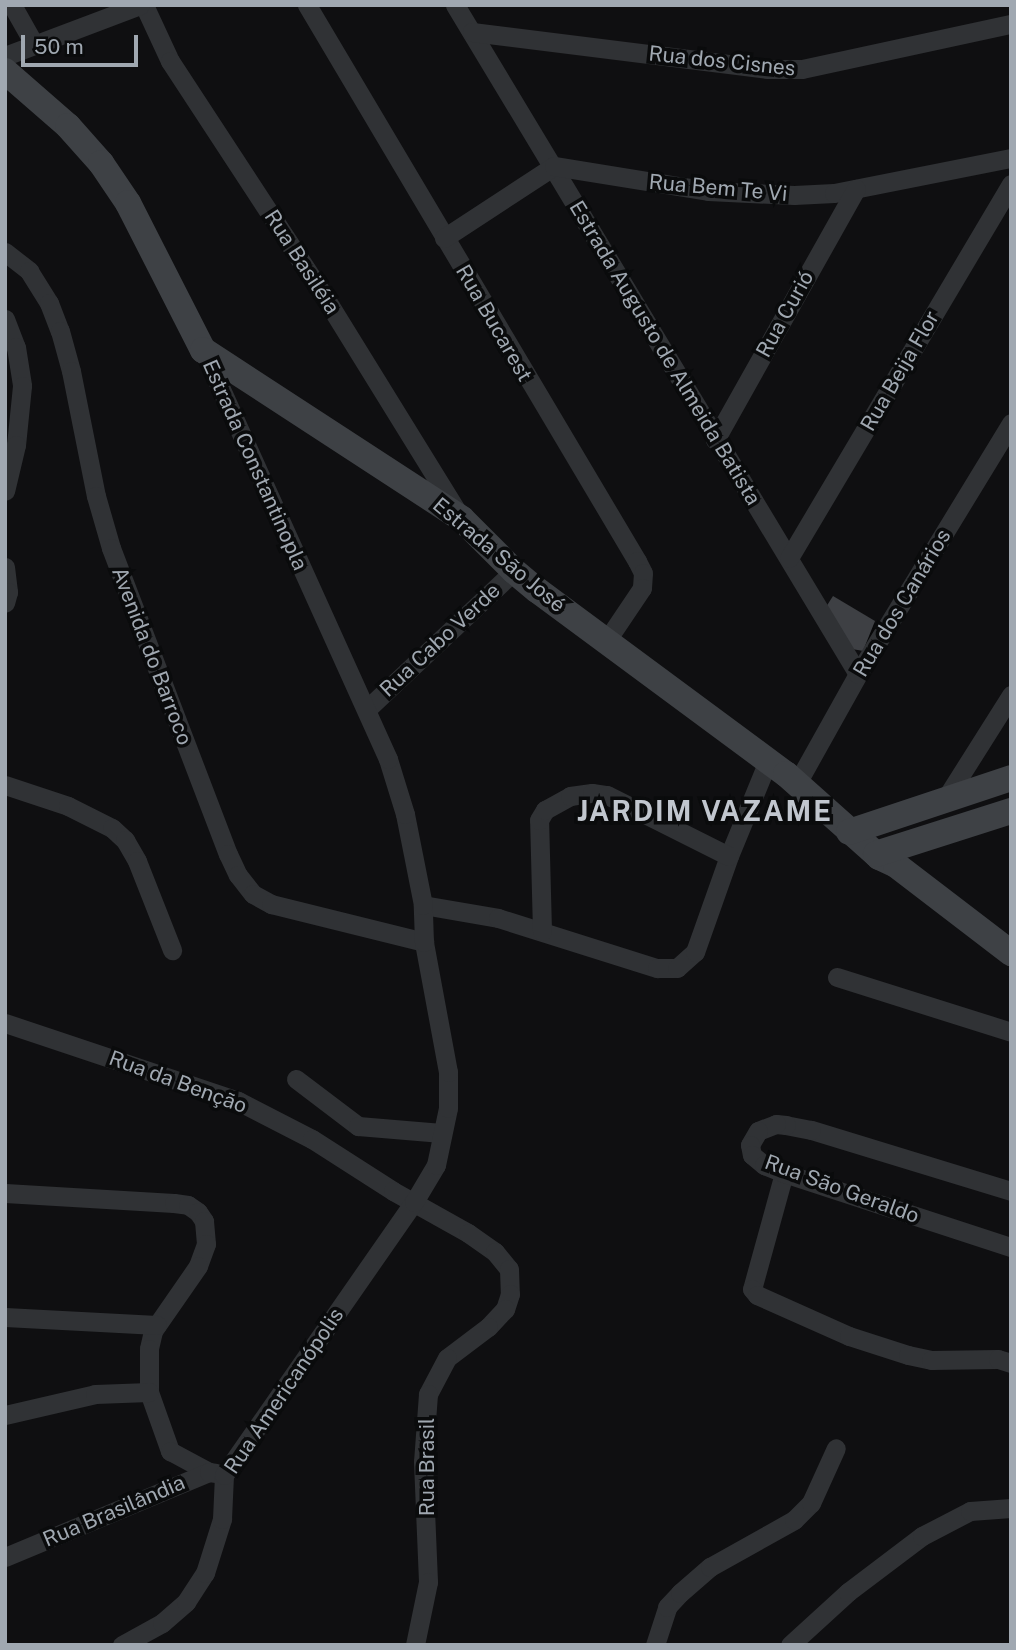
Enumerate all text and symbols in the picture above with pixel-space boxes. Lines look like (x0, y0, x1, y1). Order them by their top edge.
scale bar (24, 21, 142, 65)
text: 50 m (34, 34, 84, 59)
street label: Rua dos Cisnes (647, 41, 797, 81)
street label: Rua Bem Te Vi (647, 169, 789, 207)
street label: Estrada Augusto de Almeida Batista (564, 196, 766, 510)
street label: Rua Basiléia (259, 205, 345, 319)
street label: Rua Bucarest (450, 260, 538, 386)
street label: Rua Curió (751, 266, 819, 362)
street label: Rua Beija Flor (855, 306, 945, 436)
street label: Estrada Constantinopla (197, 356, 313, 574)
street label: Estrada São José (428, 492, 570, 618)
street label: Rua dos Canários (848, 524, 956, 682)
street label: Avenida do Barroco (106, 563, 198, 749)
street label: Rua Cabo Verde (374, 578, 506, 702)
district label: JARDIM VAZAME (578, 794, 832, 828)
street label: Rua da Benção (106, 1045, 250, 1119)
street label: Rua São Geraldo (761, 1149, 923, 1229)
street label: Rua Americanópolis (219, 1303, 349, 1479)
street label: Rua Brasil (414, 1418, 440, 1516)
street label: Rua Brasilândia (39, 1470, 189, 1552)

